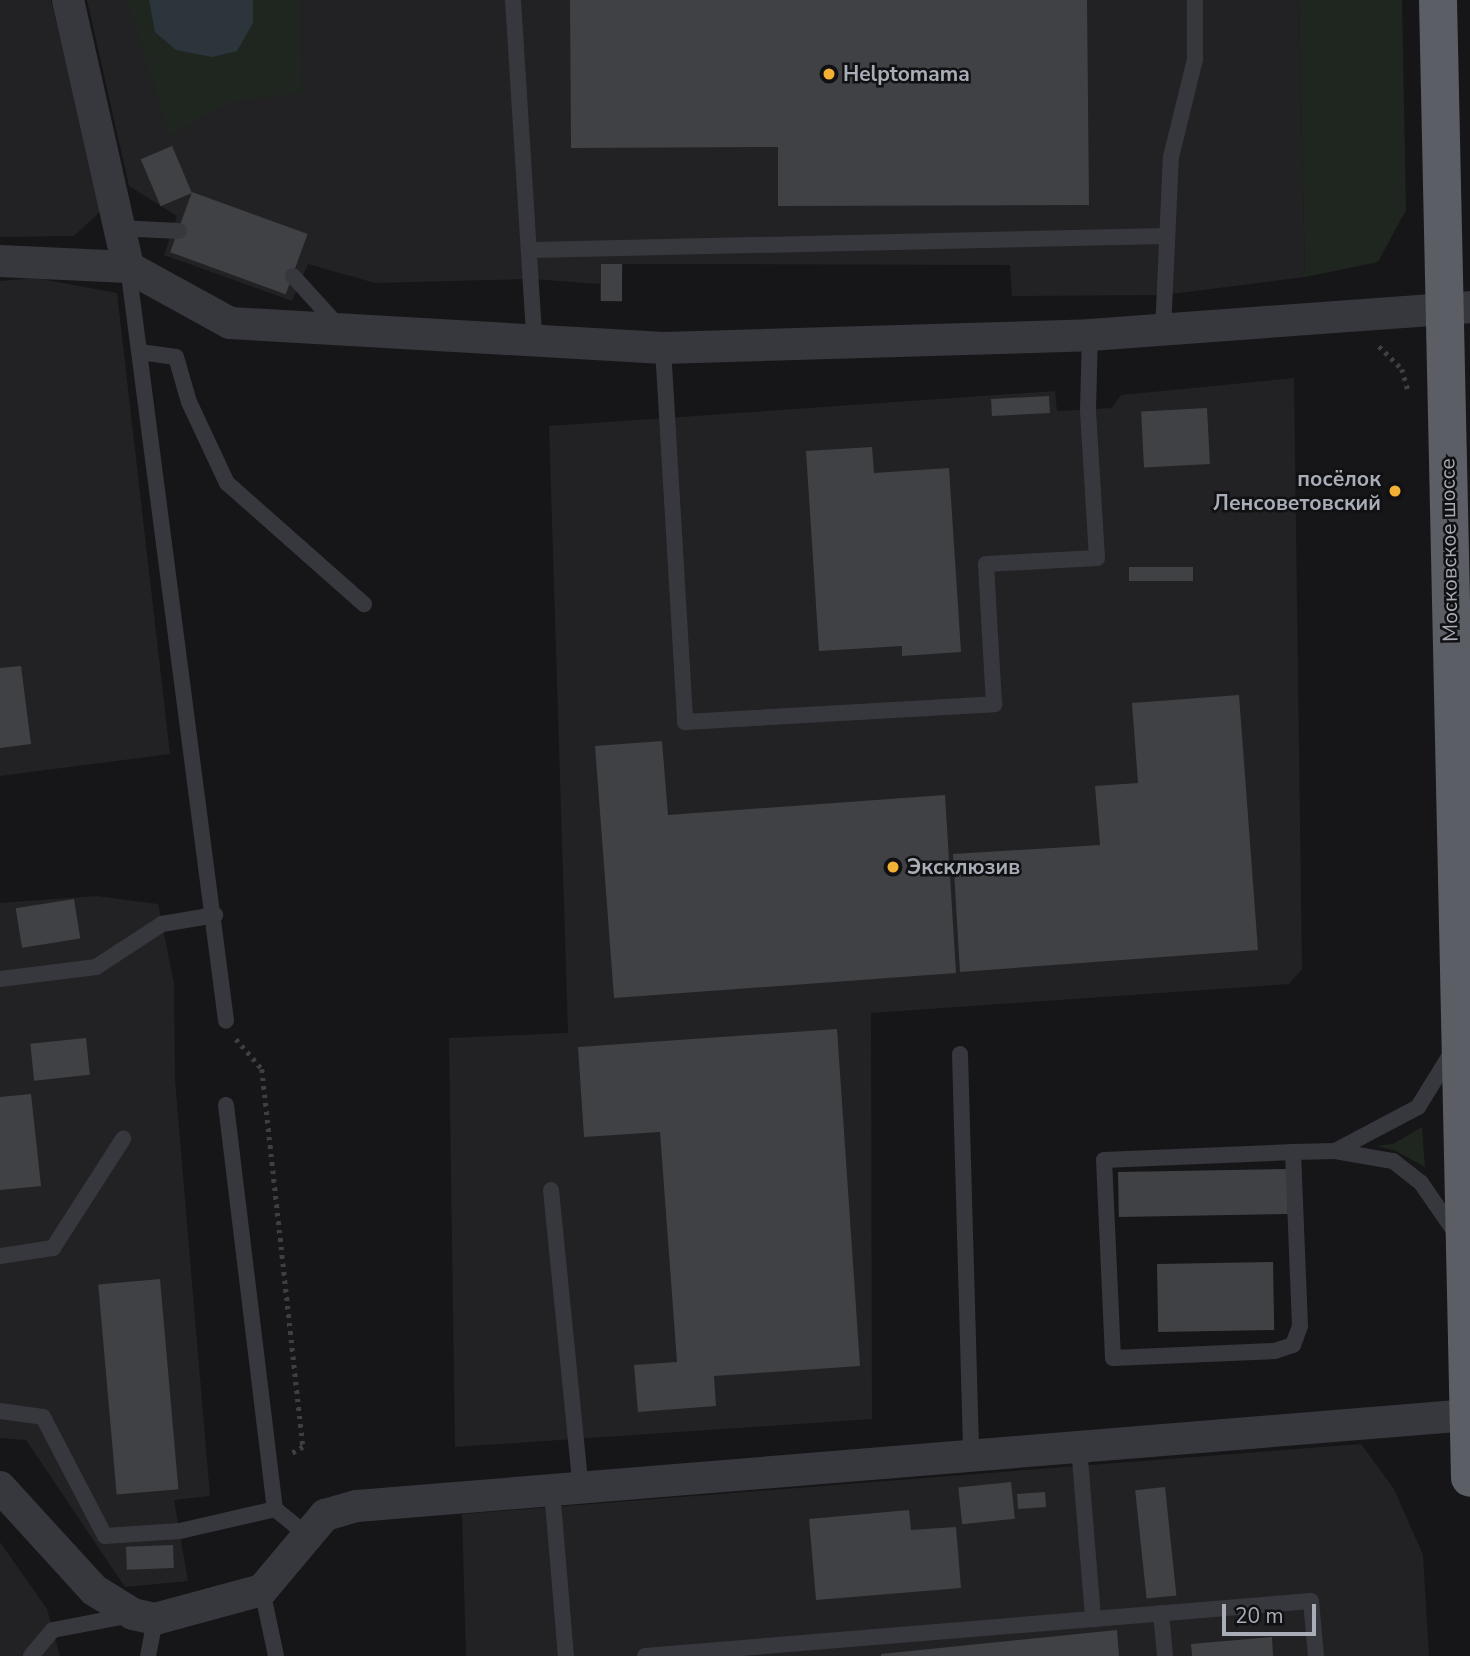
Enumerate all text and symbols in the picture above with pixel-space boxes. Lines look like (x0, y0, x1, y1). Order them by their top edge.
place label: Helptomama (843, 61, 970, 87)
marker: Helptomama (821, 66, 837, 82)
street label: Московское шоссе (1435, 458, 1463, 642)
place label: посёлок Ленсоветовский (1213, 466, 1381, 516)
marker: посёлок Ленсоветовский (1387, 483, 1403, 499)
place label: Эксклюзив (907, 854, 1020, 880)
marker: Эксклюзив (885, 859, 901, 875)
scale bar (1225, 1590, 1320, 1634)
text: 20 m (1235, 1602, 1284, 1630)

